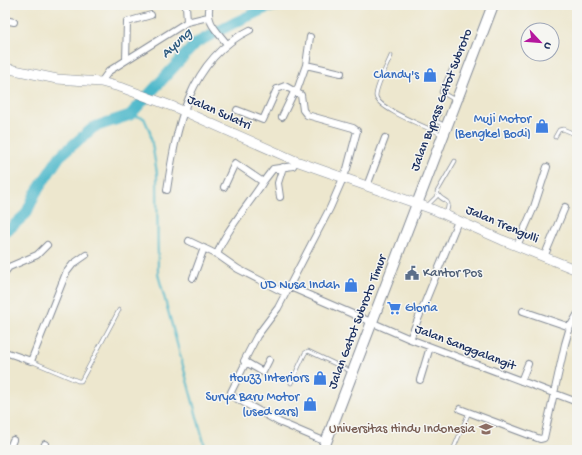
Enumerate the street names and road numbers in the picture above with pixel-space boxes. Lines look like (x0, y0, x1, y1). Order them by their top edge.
street label: Jalan Bypass Gatot Subroto (408, 27, 476, 173)
street label: Jalan Sulatri (185, 92, 253, 134)
street label: Jalan Trengulli (463, 203, 541, 247)
street label: Jalan Gatot Subroto Timur (325, 251, 391, 391)
street label: Jalan Sanggalangit (413, 322, 519, 375)

